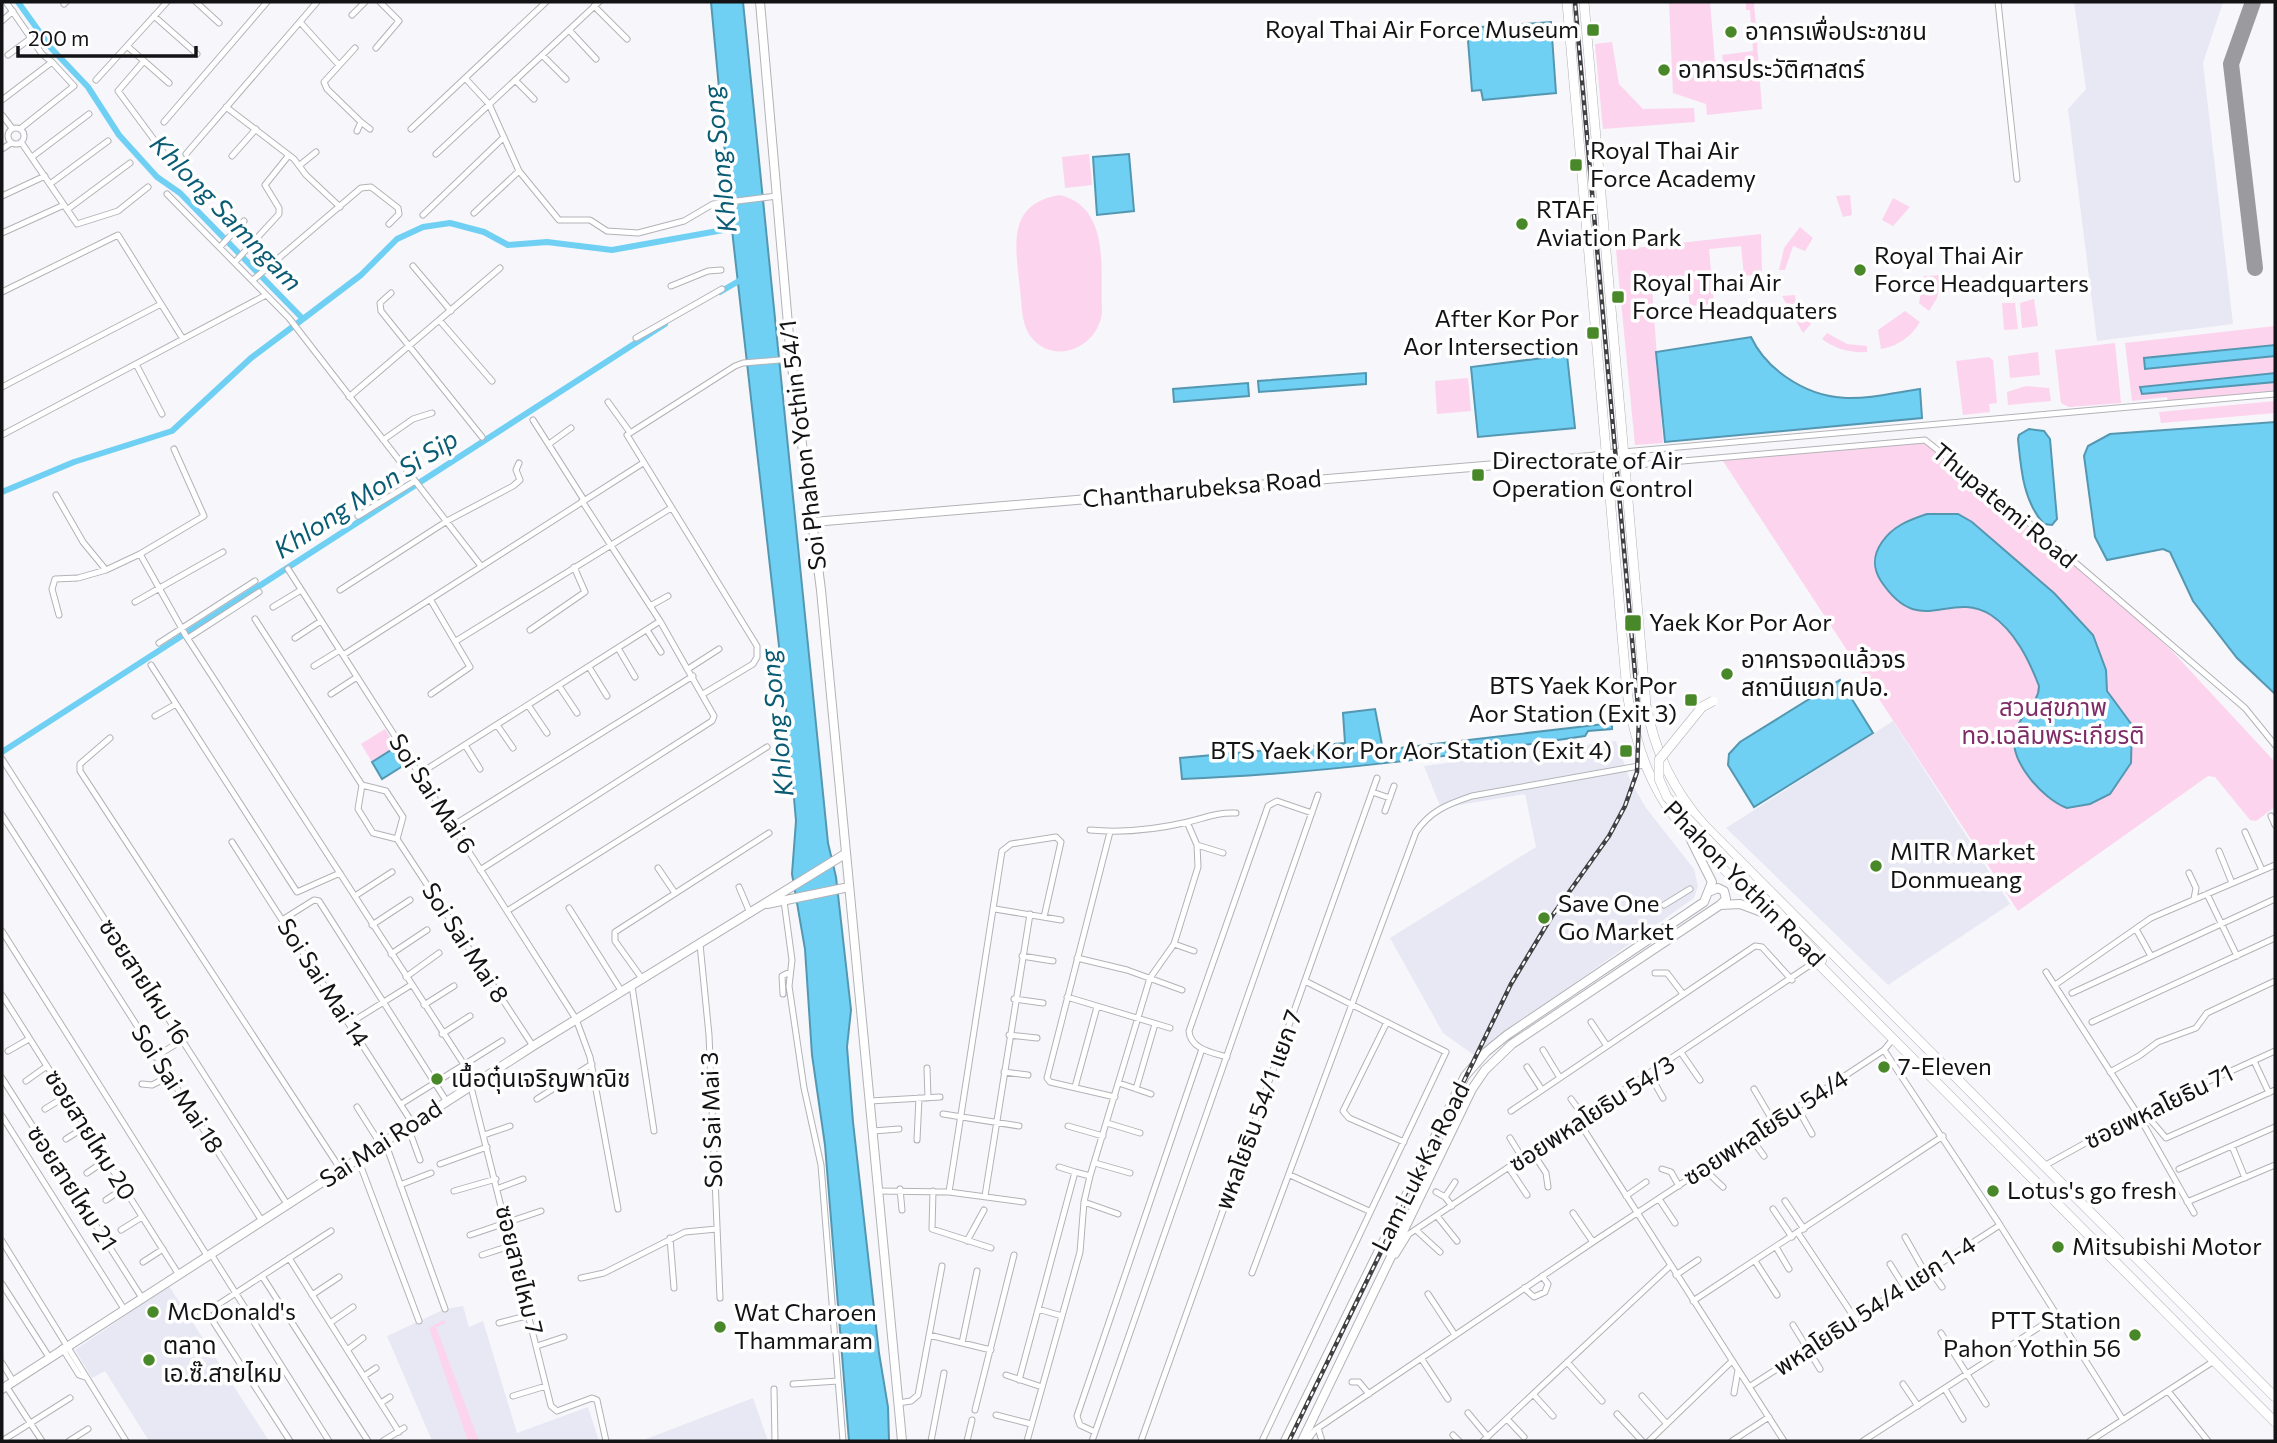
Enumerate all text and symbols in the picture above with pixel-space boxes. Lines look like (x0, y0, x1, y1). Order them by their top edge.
scale bar (18, 14, 196, 58)
place label: Royal Thai Air Force Museum (1265, 14, 1579, 43)
place label: อาคารเพื่อประชาชน (1745, 15, 1927, 45)
marker: Royal Thai Air Force Museum (1585, 22, 1601, 38)
marker: อาคารเพื่อประชาชน (1723, 24, 1739, 40)
text: 200 m (28, 25, 89, 50)
place label: อาคารประวัติศาสตร์ (1678, 54, 1866, 83)
marker: อาคารประวัติศาสตร์ (1656, 62, 1672, 78)
water label: Khlong Song (695, 83, 742, 234)
water label: Khlong Samngam (145, 127, 309, 296)
place label: Royal Thai Air Force Academy (1590, 135, 1756, 192)
marker: Royal Thai Air Force Academy (1568, 157, 1584, 173)
place label: RTAF Aviation Park (1536, 194, 1682, 251)
marker: RTAF Aviation Park (1514, 216, 1530, 232)
place label: Royal Thai Air Force Headquarters (1874, 240, 2089, 297)
marker: Royal Thai Air Force Headquarters (1852, 262, 1868, 278)
place label: Royal Thai Air Force Headquaters (1632, 267, 1837, 324)
marker: Royal Thai Air Force Headquaters (1610, 289, 1626, 305)
place label: After Kor Por Aor Intersection (1403, 303, 1579, 360)
street label: Soi Phahon Yothin 54/1 (772, 318, 831, 572)
marker: After Kor Por Aor Intersection (1585, 325, 1601, 341)
water label: Khlong Mon Si Sip (267, 422, 463, 564)
street label: Thupatemi Road (1927, 436, 2083, 574)
place label: Directorate of Air Operation Control (1492, 445, 1693, 502)
street label: Chantharubeksa Road (1081, 463, 1322, 512)
marker: Directorate of Air Operation Control (1470, 467, 1486, 483)
place label: Yaek Kor Por Aor (1649, 607, 1832, 636)
marker: Yaek Kor Por Aor (1623, 613, 1643, 633)
place label: อาคารจอดแล้วจร สถานีแยก คปอ. (1741, 644, 1905, 701)
water label: Khlong Song (752, 647, 799, 798)
marker: อาคารจอดแล้วจร สถานีแยก คปอ. (1719, 666, 1735, 682)
place label: BTS Yaek Kor Por Aor Station (Exit 3) (1468, 670, 1677, 727)
marker: BTS Yaek Kor Por Aor Station (Exit 3) (1683, 692, 1699, 708)
park label: สวนสุขภาพ ทอ.เฉลิมพระเกียรติ (1961, 692, 2145, 749)
street label: Soi Sai Mai 6 (384, 728, 483, 859)
place label: BTS Yaek Kor Por Aor Station (Exit 4) (1210, 735, 1612, 764)
marker: BTS Yaek Kor Por Aor Station (Exit 4) (1618, 743, 1634, 759)
street label: Phahon Yothin Road (1658, 794, 1832, 972)
place label: MITR Market Donmueang (1890, 836, 2036, 893)
marker: MITR Market Donmueang (1868, 858, 1884, 874)
street label: Soi Sai Mai 8 (417, 877, 516, 1008)
place label: Save One Go Market (1558, 888, 1674, 945)
marker: Save One Go Market (1536, 910, 1552, 926)
street label: ซอยสายไหม 16 (94, 913, 197, 1050)
street label: Soi Sai Mai 14 (272, 913, 377, 1052)
street label: พหลโยธิน 54/1 แยก 7 (1208, 1006, 1307, 1213)
street label: Soi Sai Mai 18 (126, 1018, 231, 1158)
street label: ซอยพหลโยธิน 54/3 (1503, 1048, 1679, 1177)
street label: Soi Sai Mai 3 (694, 1051, 727, 1189)
place label: 7-Eleven (1898, 1051, 1992, 1080)
street label: ซอยพหลโยธิน 71 (2079, 1057, 2238, 1154)
marker: 7-Eleven (1876, 1059, 1892, 1075)
place label: เนื้อตุ๋นเจริญพาณิช (451, 1062, 631, 1094)
street label: ซอยสายไหม 20 (40, 1063, 143, 1205)
street label: ซอยพหลโยธิน 54/4 (1677, 1063, 1853, 1191)
marker: เนื้อตุ๋นเจริญพาณิช (429, 1071, 445, 1087)
street label: Lam Luk Ka Road (1365, 1077, 1475, 1256)
street label: Sai Mai Road (314, 1093, 447, 1193)
street label: ซอยสายไหม 21 (22, 1119, 124, 1255)
place label: Lotus's go fresh (2007, 1175, 2177, 1204)
marker: Lotus's go fresh (1985, 1183, 2001, 1199)
street label: ซอยสายไหม 7 (490, 1202, 551, 1337)
street label: พหลโยธิน 54/4 แยก 1-4 (1768, 1229, 1981, 1381)
place label: Mitsubishi Motor (2072, 1231, 2262, 1260)
marker: Mitsubishi Motor (2050, 1239, 2066, 1255)
place label: McDonald's (167, 1296, 296, 1325)
place label: Wat Charoen Thammaram (734, 1297, 877, 1354)
marker: McDonald's (145, 1304, 161, 1320)
place label: PTT Station Pahon Yothin 56 (1943, 1305, 2121, 1362)
marker: Wat Charoen Thammaram (712, 1319, 728, 1335)
marker: PTT Station Pahon Yothin 56 (2127, 1327, 2143, 1343)
place label: ตลาด เอ.ซ๊.สายไหม (163, 1330, 282, 1387)
marker: ตลาด เอ.ซ๊.สายไหม (141, 1352, 157, 1368)

